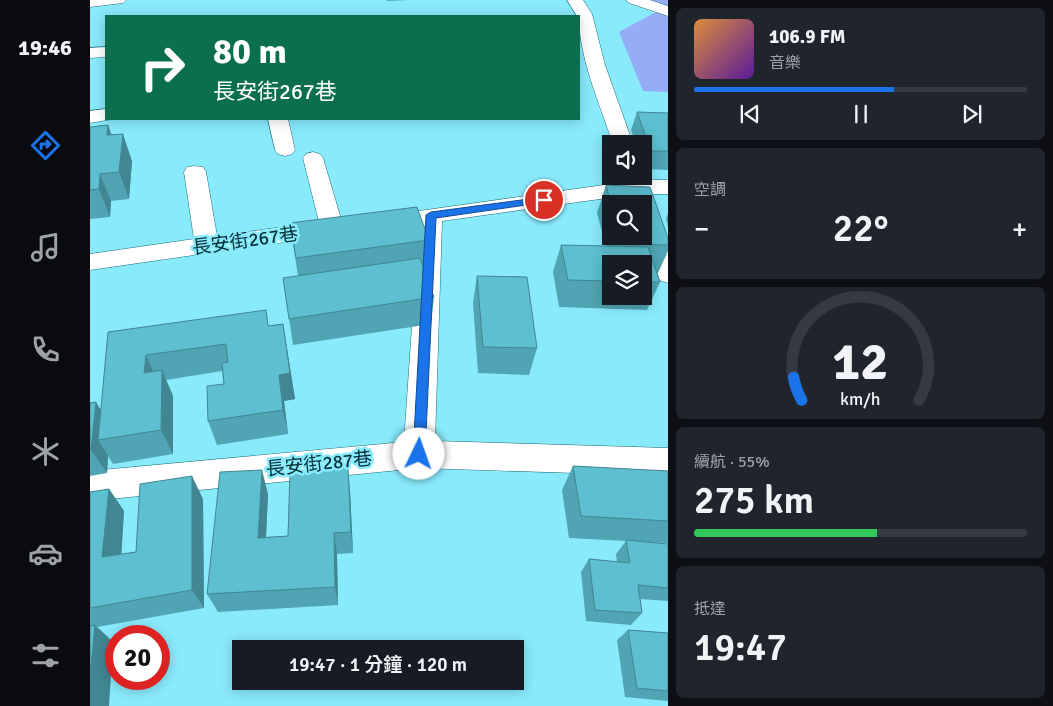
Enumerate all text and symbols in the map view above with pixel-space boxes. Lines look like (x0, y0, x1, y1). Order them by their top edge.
text: 106.9 FM (769, 25, 846, 49)
text: 80 m (213, 30, 287, 73)
text: 19:46 (18, 34, 72, 61)
icon: right (130, 35, 195, 100)
text: 音樂 (769, 53, 801, 73)
text: 長安街267巷 (213, 78, 337, 105)
icon: previous (736, 100, 764, 128)
icon: pause (847, 100, 875, 128)
icon: next (958, 100, 986, 128)
icon: directions (28, 128, 63, 163)
map controls (602, 135, 652, 305)
button: sound (602, 135, 652, 185)
pin (523, 179, 565, 221)
text: 空調 (694, 180, 726, 200)
icon: arrive (530, 186, 558, 214)
button: search (602, 195, 652, 245)
text: 22° (833, 205, 888, 252)
text: − (694, 212, 709, 246)
text: + (1012, 212, 1027, 246)
street label: 長安街267巷 (190, 222, 300, 260)
icon: music (28, 230, 63, 265)
button: layers (602, 255, 652, 305)
text: 12 (832, 330, 889, 394)
icon: phone (28, 332, 63, 367)
text: km/h (840, 388, 881, 410)
position arrow (392, 427, 444, 479)
icon: climate (28, 434, 63, 469)
street label: 長安街287巷 (265, 446, 373, 482)
text: 續航 · 55% (694, 452, 770, 472)
text: 275 km (694, 477, 814, 524)
icon: car (28, 536, 63, 571)
text: 抵達 (694, 599, 726, 619)
text: 19:47 (694, 624, 787, 671)
speed limit sign: 20 (105, 625, 170, 690)
icon: filters (28, 638, 63, 673)
text: 19:47 · 1 分鐘 · 120 m (289, 653, 467, 677)

